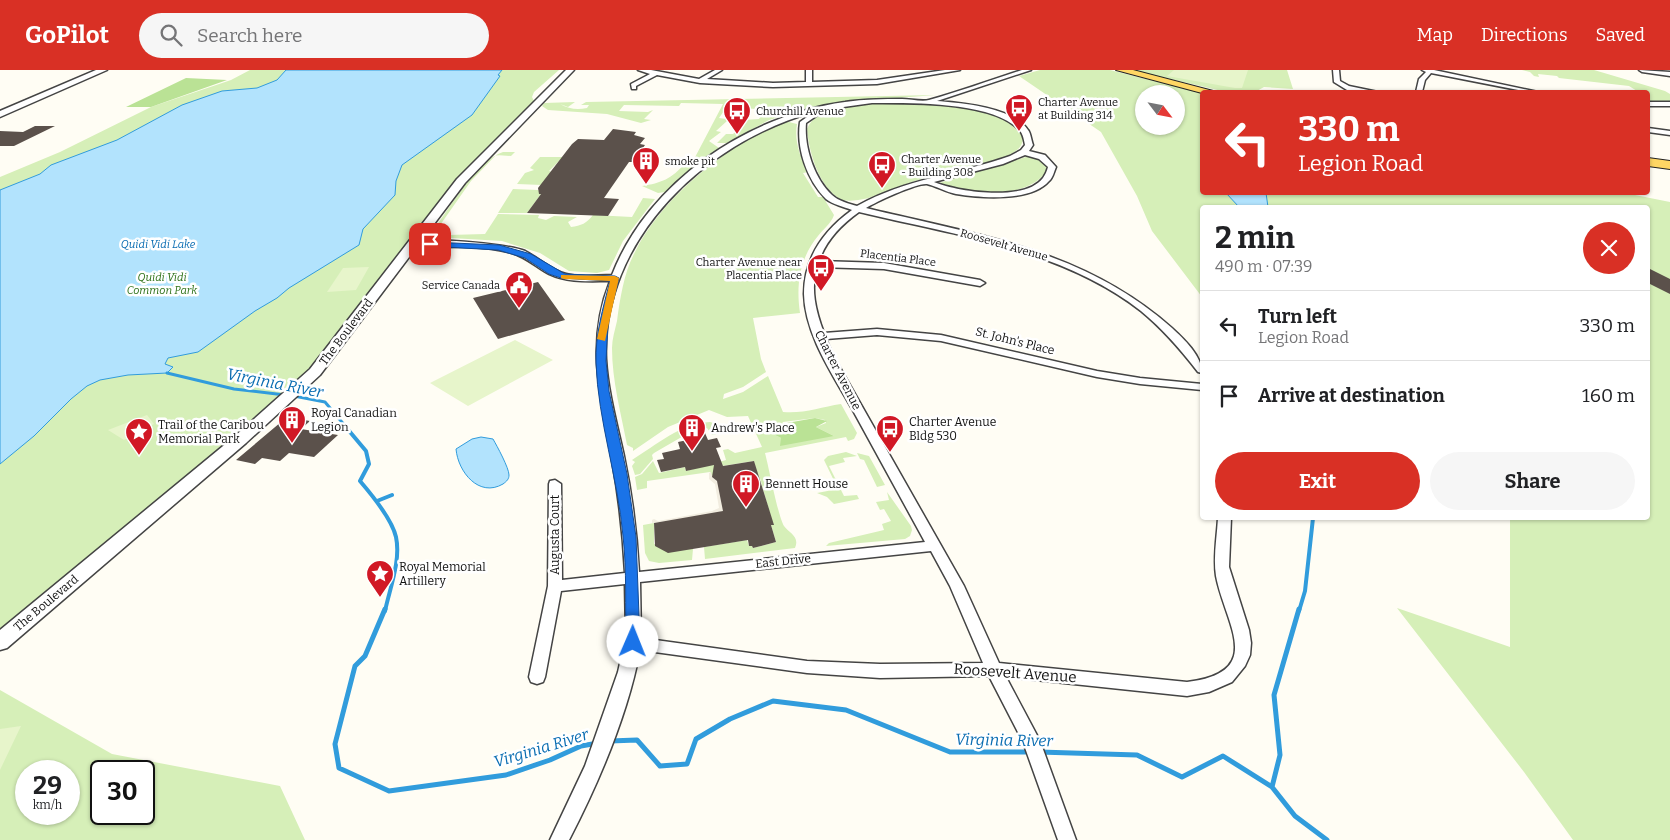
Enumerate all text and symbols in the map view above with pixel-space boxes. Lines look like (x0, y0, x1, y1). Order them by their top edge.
search box (139, 13, 489, 58)
text: GoPilot (25, 21, 109, 49)
icon: search (157, 21, 185, 49)
text: Search here (197, 24, 303, 47)
text: Map (1417, 24, 1453, 46)
text: Directions (1481, 24, 1568, 46)
text: Saved (1596, 24, 1645, 46)
north arrow (1135, 85, 1185, 135)
map controls (1135, 85, 1185, 135)
bus stop icon: Charter Avenue at Building 314 (1004, 93, 1034, 132)
bus stop icon: Churchill Avenue (722, 96, 752, 135)
place label: Charter Avenue at Building 314 (1038, 96, 1118, 122)
place label: Churchill Avenue (756, 105, 844, 118)
text: 330 m (1298, 108, 1400, 150)
icon: left (1215, 110, 1280, 175)
building icon: smoke pit (631, 146, 661, 185)
bus stop icon: Charter Avenue - Building 308 (867, 150, 897, 189)
text: Legion Road (1298, 150, 1423, 177)
place label: Charter Avenue - Building 308 (901, 153, 981, 179)
place label: smoke pit (665, 155, 715, 168)
text: 2 min (1215, 220, 1295, 256)
button: close (1583, 222, 1635, 274)
pin (409, 223, 451, 265)
street label: Roosevelt Avenue (959, 226, 1049, 264)
icon: arrive (416, 230, 444, 258)
water label: Quidi Vidi Lake (121, 238, 196, 251)
street label: Placentia Place (859, 247, 937, 269)
bus stop icon: Charter Avenue near Placentia Place (806, 253, 836, 292)
place label: Charter Avenue near Placentia Place (696, 256, 802, 282)
text: 490 m · 07:39 (1215, 257, 1312, 276)
public building icon: Service Canada (504, 270, 534, 309)
park label: Quidi Vidi Common Park (127, 271, 198, 297)
place label: Service Canada (422, 279, 500, 292)
street label: The Boulevard (316, 296, 376, 368)
text: Turn left (1258, 305, 1337, 328)
icon: left (1215, 312, 1243, 340)
text: 330 m (1580, 314, 1635, 337)
street label: St. John's Place (974, 324, 1056, 358)
street label: Charter Avenue (812, 328, 864, 412)
text: Legion Road (1258, 328, 1349, 347)
water label: Virginia River (225, 364, 326, 402)
icon: arrive (1215, 382, 1243, 410)
text: Arrive at destination (1258, 384, 1445, 407)
text: 160 m (1582, 384, 1635, 407)
building icon: Royal Canadian Legion (277, 405, 307, 444)
place label: Royal Canadian Legion (311, 406, 397, 434)
building icon: Andrew's Place (677, 413, 707, 452)
bus stop icon: Charter Avenue Bldg 530 (875, 414, 905, 453)
place label: Charter Avenue Bldg 530 (909, 415, 996, 443)
place icon: Trail of the Caribou Memorial Park (124, 417, 154, 456)
place label: Trail of the Caribou Memorial Park (158, 418, 264, 446)
place label: Andrew's Place (711, 421, 795, 435)
button: Exit (1215, 452, 1420, 510)
button: Share (1430, 452, 1635, 510)
building icon: Bennett House (731, 469, 761, 508)
place label: Bennett House (765, 477, 848, 491)
street label: Augusta Court (548, 494, 562, 575)
street label: East Drive (754, 551, 812, 571)
place icon: Royal Memorial Artillery (365, 559, 395, 598)
place label: Royal Memorial Artillery (399, 560, 486, 588)
street label: The Boulevard (11, 572, 81, 634)
position arrow (606, 615, 658, 667)
street label: Roosevelt Avenue (953, 660, 1077, 686)
water label: Virginia River (491, 724, 592, 771)
water label: Virginia River (955, 730, 1055, 750)
speed limit sign: 30 (90, 760, 155, 825)
text: 29 (33, 771, 62, 801)
text: km/h (33, 798, 62, 812)

